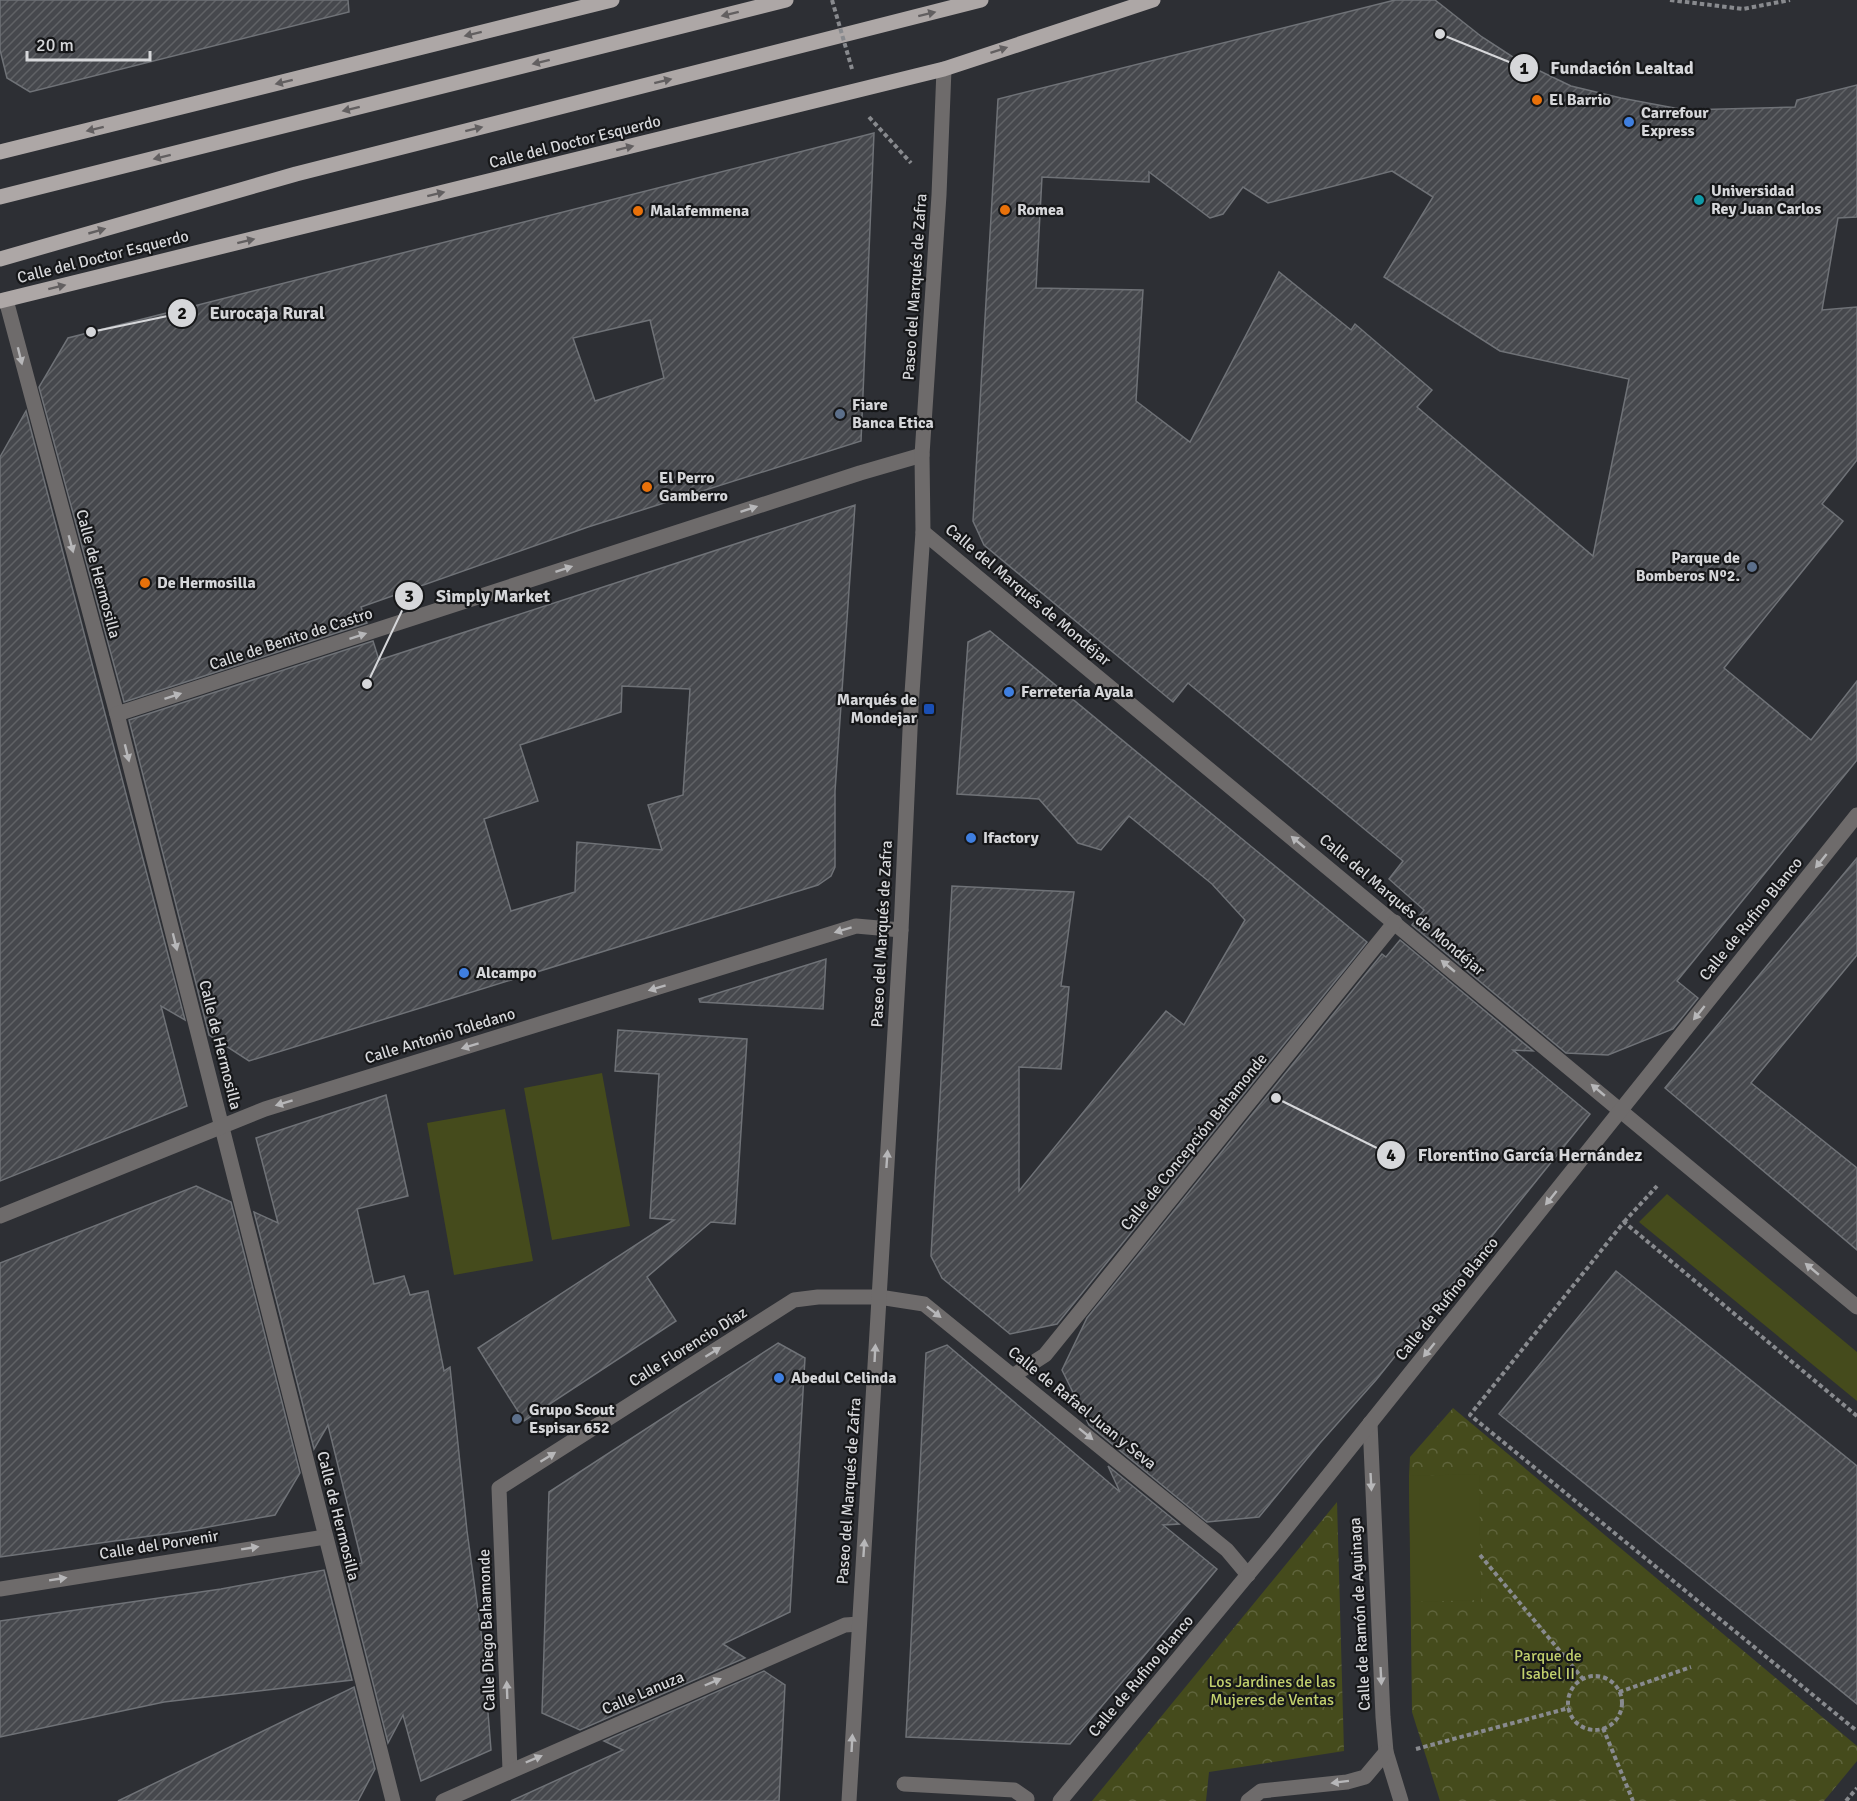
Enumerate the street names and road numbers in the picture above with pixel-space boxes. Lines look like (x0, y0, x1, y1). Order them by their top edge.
street label: Calle del Doctor Esquerdo (487, 111, 663, 173)
street label: Paseo del Marqués de Zafra (898, 193, 932, 381)
street label: Calle del Doctor Esquerdo (15, 226, 191, 288)
street label: Calle de Hermosilla (71, 507, 125, 641)
street label: Calle del Marqués de Mondéjar (941, 520, 1115, 670)
street label: Calle de Benito de Castro (207, 603, 375, 675)
street label: Calle del Marqués de Mondéjar (1315, 830, 1489, 980)
street label: Paseo del Marqués de Zafra (867, 840, 897, 1028)
street label: Calle de Rufino Blanco (1695, 853, 1807, 985)
street label: Calle de Hermosilla (194, 978, 246, 1112)
street label: Calle Antonio Toledano (362, 1004, 518, 1068)
street label: Calle de Concepción Bahamonde (1116, 1049, 1272, 1235)
street label: Calle de Rufino Blanco (1391, 1233, 1503, 1365)
street label: Calle Florencio Díaz (625, 1303, 751, 1391)
street label: Calle de Rafael Juan y Seva (1004, 1342, 1160, 1474)
street label: Paseo del Marqués de Zafra (832, 1397, 866, 1585)
street label: Calle de Hermosilla (312, 1449, 364, 1583)
street label: Calle de Ramón de Aguinaga (1345, 1517, 1375, 1711)
street label: Calle del Porvenir (98, 1526, 220, 1564)
street label: Calle Diego Bahamonde (474, 1549, 500, 1711)
street label: Calle de Rufino Blanco (1084, 1611, 1198, 1741)
street label: Calle Lanuza (599, 1667, 687, 1719)

